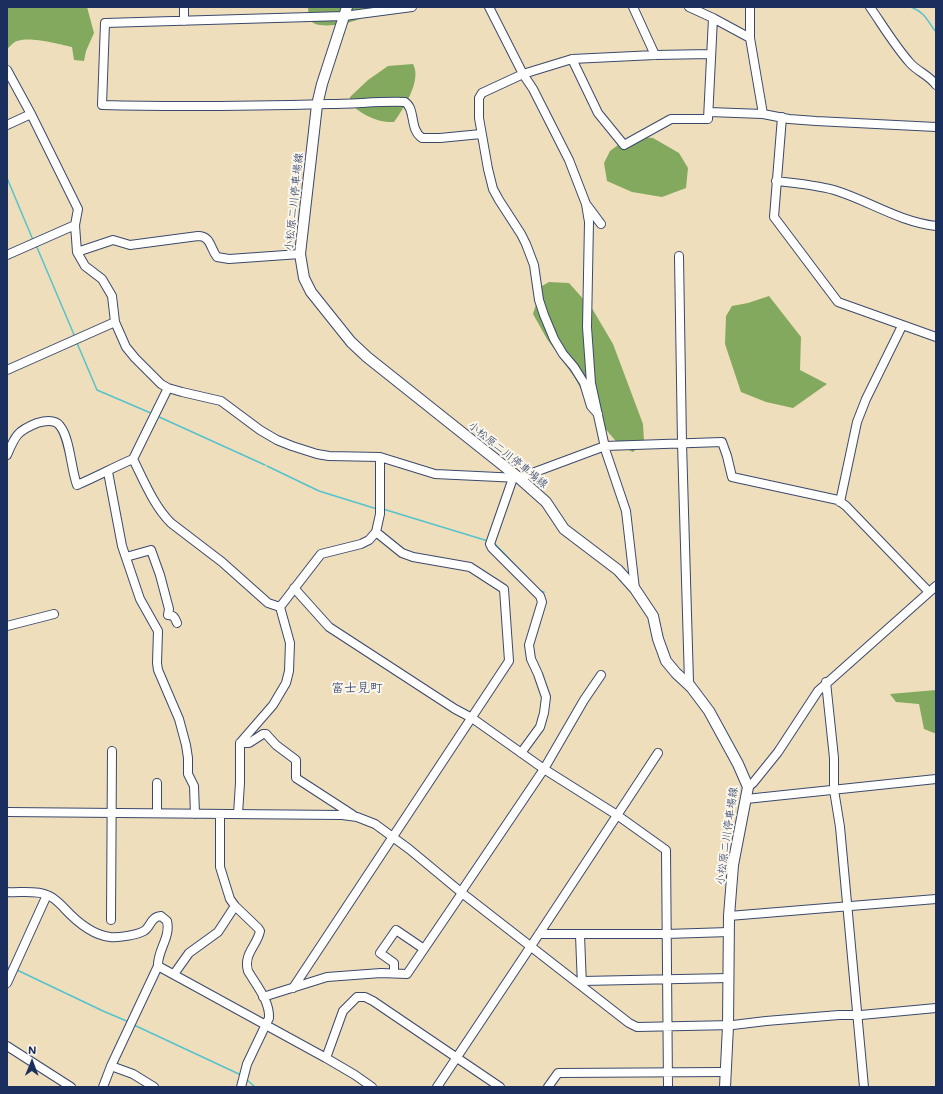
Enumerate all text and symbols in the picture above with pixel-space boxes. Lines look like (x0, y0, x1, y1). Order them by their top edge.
street label: 小松原二川停車場線 (282, 152, 306, 252)
street label: 小松原二川停車場線 (465, 419, 551, 491)
district label: 富士見町 (331, 680, 383, 696)
street label: 小松原二川停車場線 (714, 786, 740, 886)
north arrow (12, 1042, 52, 1082)
text: N (28, 1042, 37, 1057)

